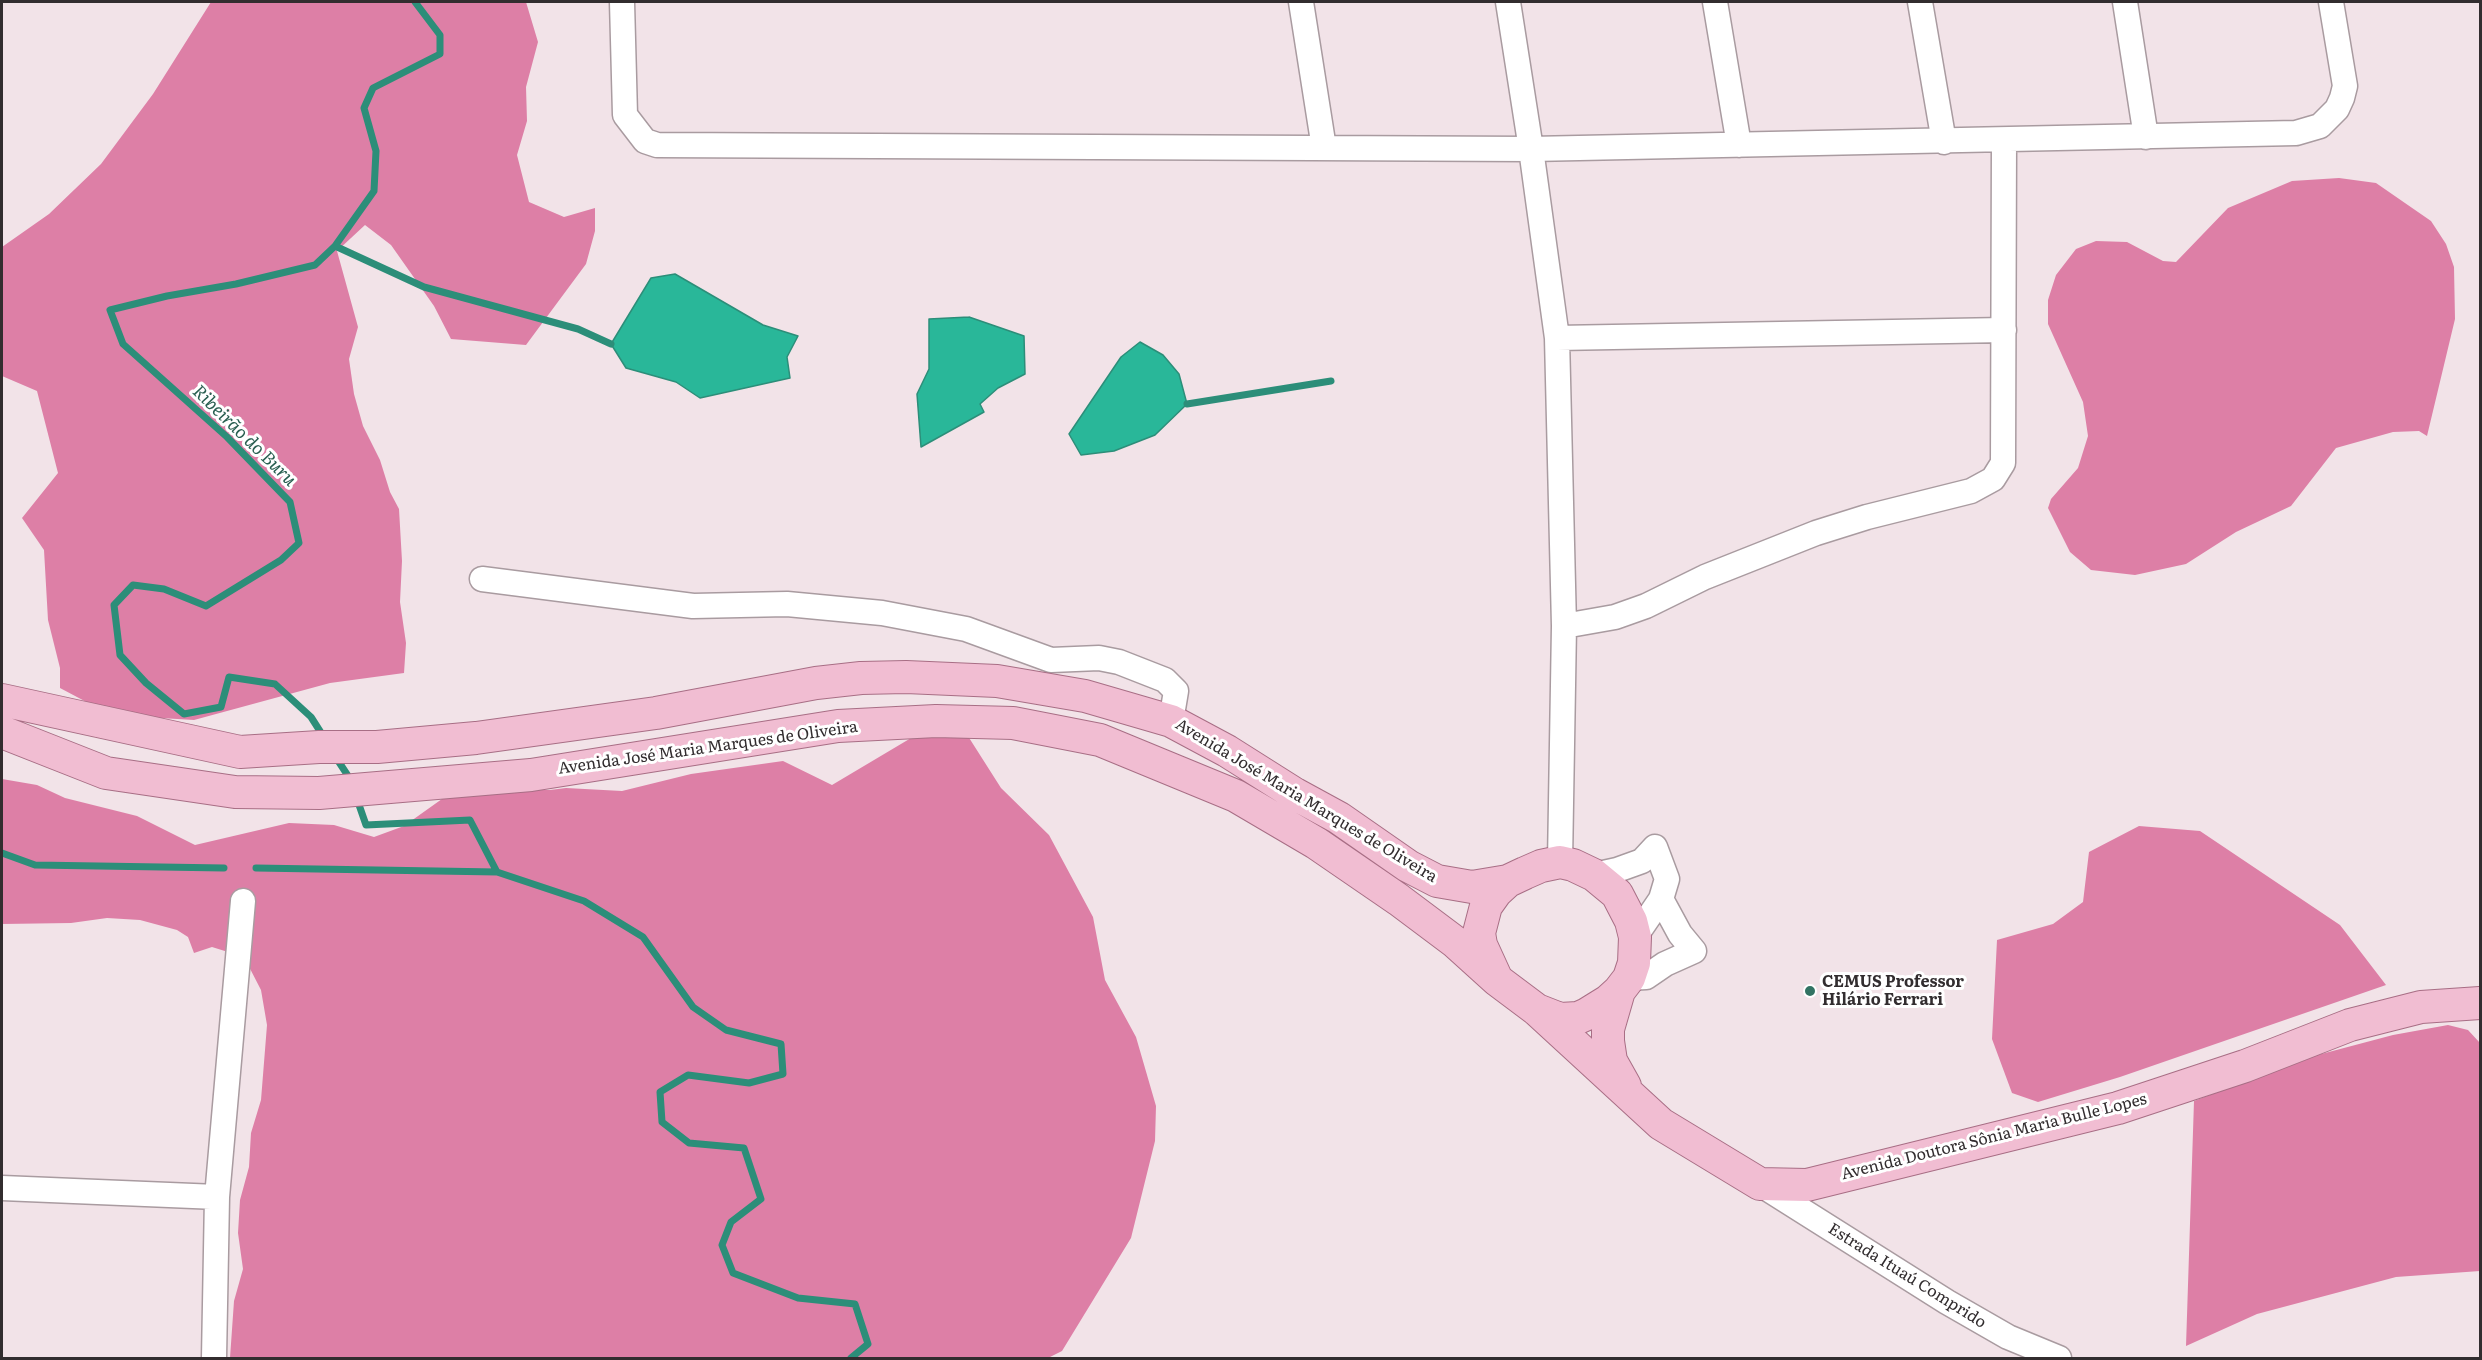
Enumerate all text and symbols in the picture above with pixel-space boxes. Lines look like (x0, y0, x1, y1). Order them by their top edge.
water label: Ribeirão do Buru (188, 381, 300, 491)
street label: Avenida José Maria Marques de Oliveira (1172, 715, 1440, 887)
street label: Avenida José Maria Marques de Oliveira (557, 717, 859, 779)
place label: CEMUS Professor Hilário Ferrari (1822, 972, 1964, 1010)
marker: CEMUS Professor Hilário Ferrari (1803, 984, 1817, 998)
street label: Avenida Doutora Sônia Maria Bulle Lopes (1839, 1090, 2149, 1184)
street label: Estrada Ituaú Comprido (1824, 1219, 1990, 1333)

